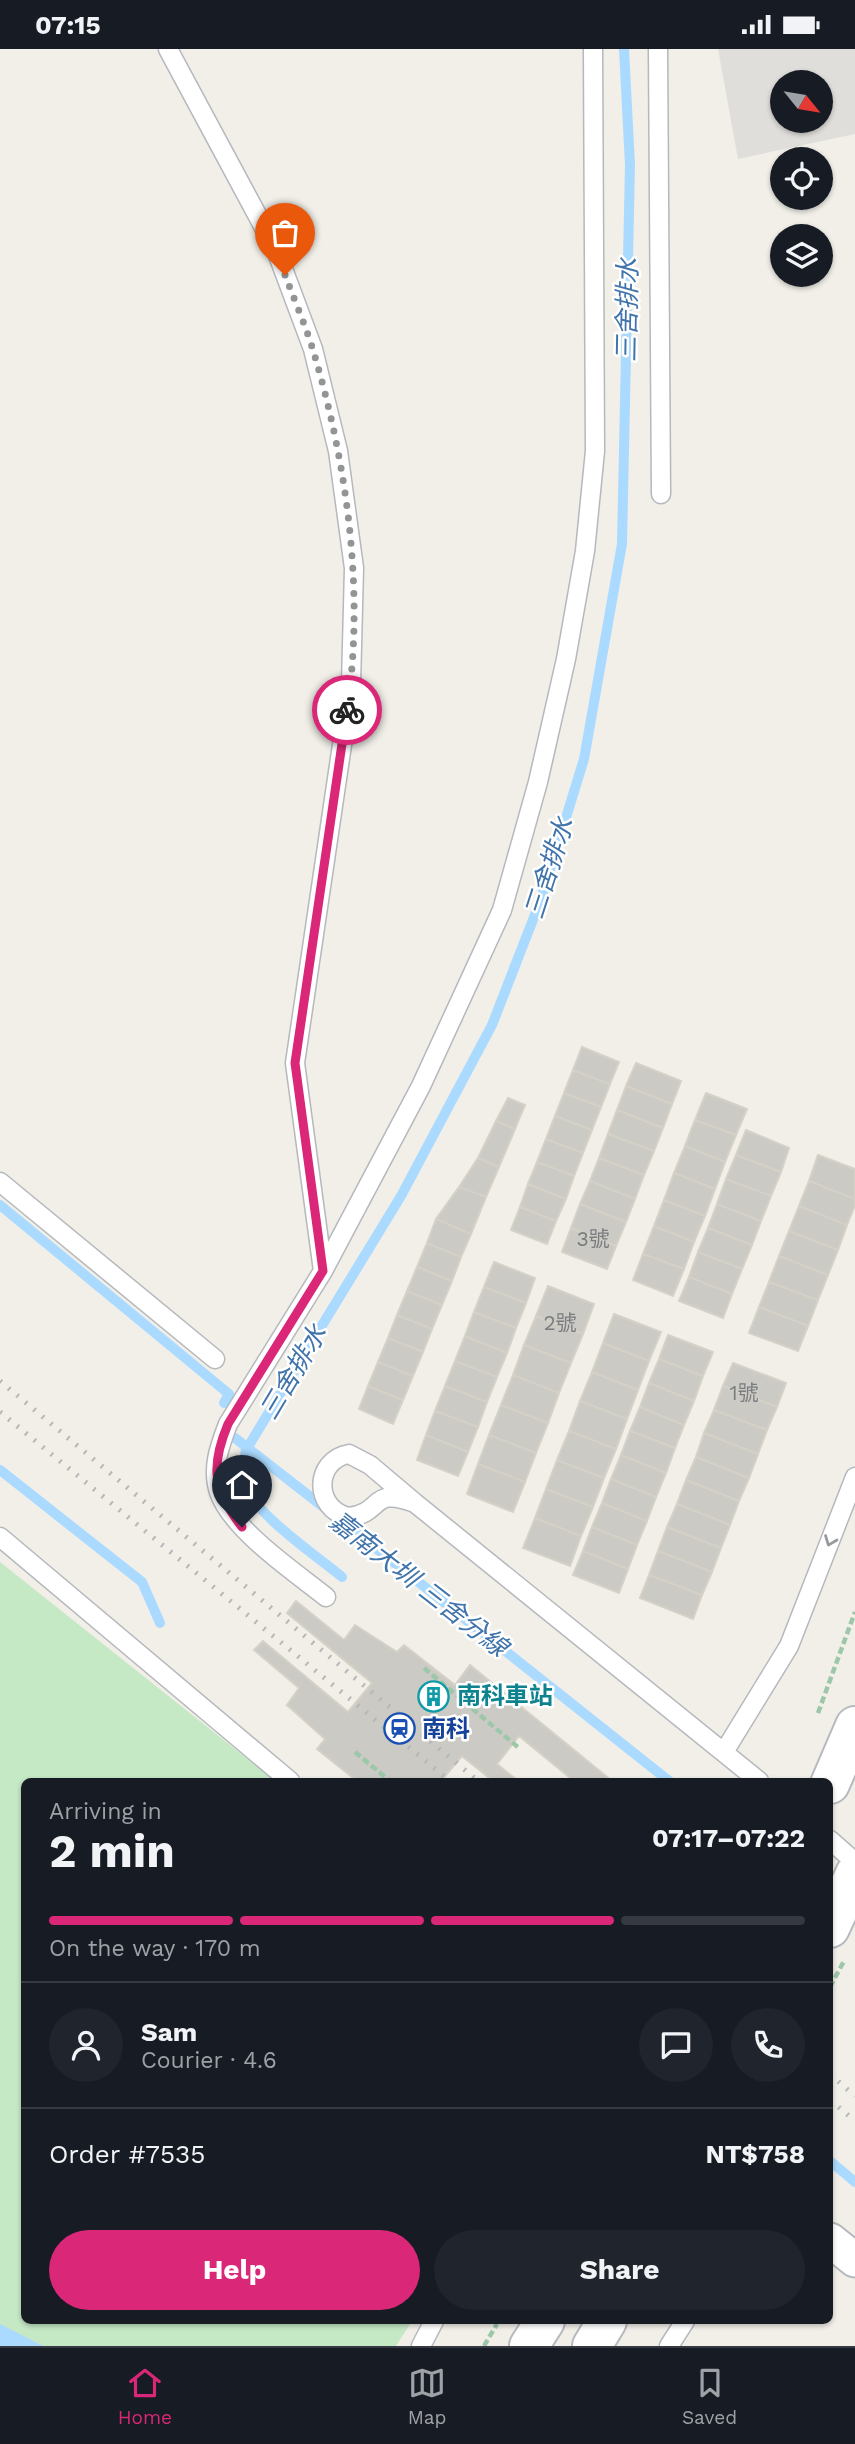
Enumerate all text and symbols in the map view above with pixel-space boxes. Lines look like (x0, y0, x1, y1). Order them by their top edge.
text: 07:15 (35, 10, 101, 40)
north arrow (770, 70, 833, 133)
map controls (770, 70, 833, 287)
button: locate (770, 147, 833, 210)
pin (255, 203, 315, 275)
icon: bag (266, 214, 304, 252)
button: layers (770, 224, 833, 287)
water label: 三舍排水 (611, 257, 643, 362)
courier (312, 675, 382, 745)
icon: bike (328, 691, 366, 729)
water label: 三舍排水 (519, 813, 580, 922)
house number: 3號 (576, 1226, 610, 1251)
house number: 2號 (543, 1310, 577, 1335)
water label: 三舍排水 (253, 1319, 333, 1424)
house number: 1號 (729, 1380, 759, 1405)
pin (212, 1455, 272, 1527)
icon: home (223, 1466, 261, 1504)
water label: 嘉南大圳 三舍分線 (324, 1505, 516, 1664)
one-way arrow (825, 1534, 839, 1546)
building icon: 南科車站 (417, 1679, 451, 1713)
place label: 南科車站 (457, 1682, 553, 1710)
station icon: 南科 (382, 1712, 416, 1746)
place label: 南科 (422, 1715, 470, 1743)
text: Arriving in (49, 1798, 162, 1825)
text: 07:17–07:22 (652, 1823, 805, 1853)
text: 2 min (49, 1824, 175, 1878)
text: On the way · 170 m (49, 1935, 261, 1962)
button: person (49, 2008, 123, 2082)
button: chat (639, 2008, 713, 2082)
button: phone (731, 2008, 805, 2082)
text: Sam (141, 2017, 197, 2047)
text: Courier · 4.6 (141, 2047, 277, 2074)
text: Order #7535 (49, 2139, 205, 2169)
text: NT$758 (705, 2139, 805, 2169)
button: Help (49, 2230, 420, 2310)
button: Share (434, 2230, 805, 2310)
tab: Home (118, 2364, 172, 2429)
tab: Map (408, 2364, 446, 2429)
tab: Saved (682, 2364, 737, 2429)

